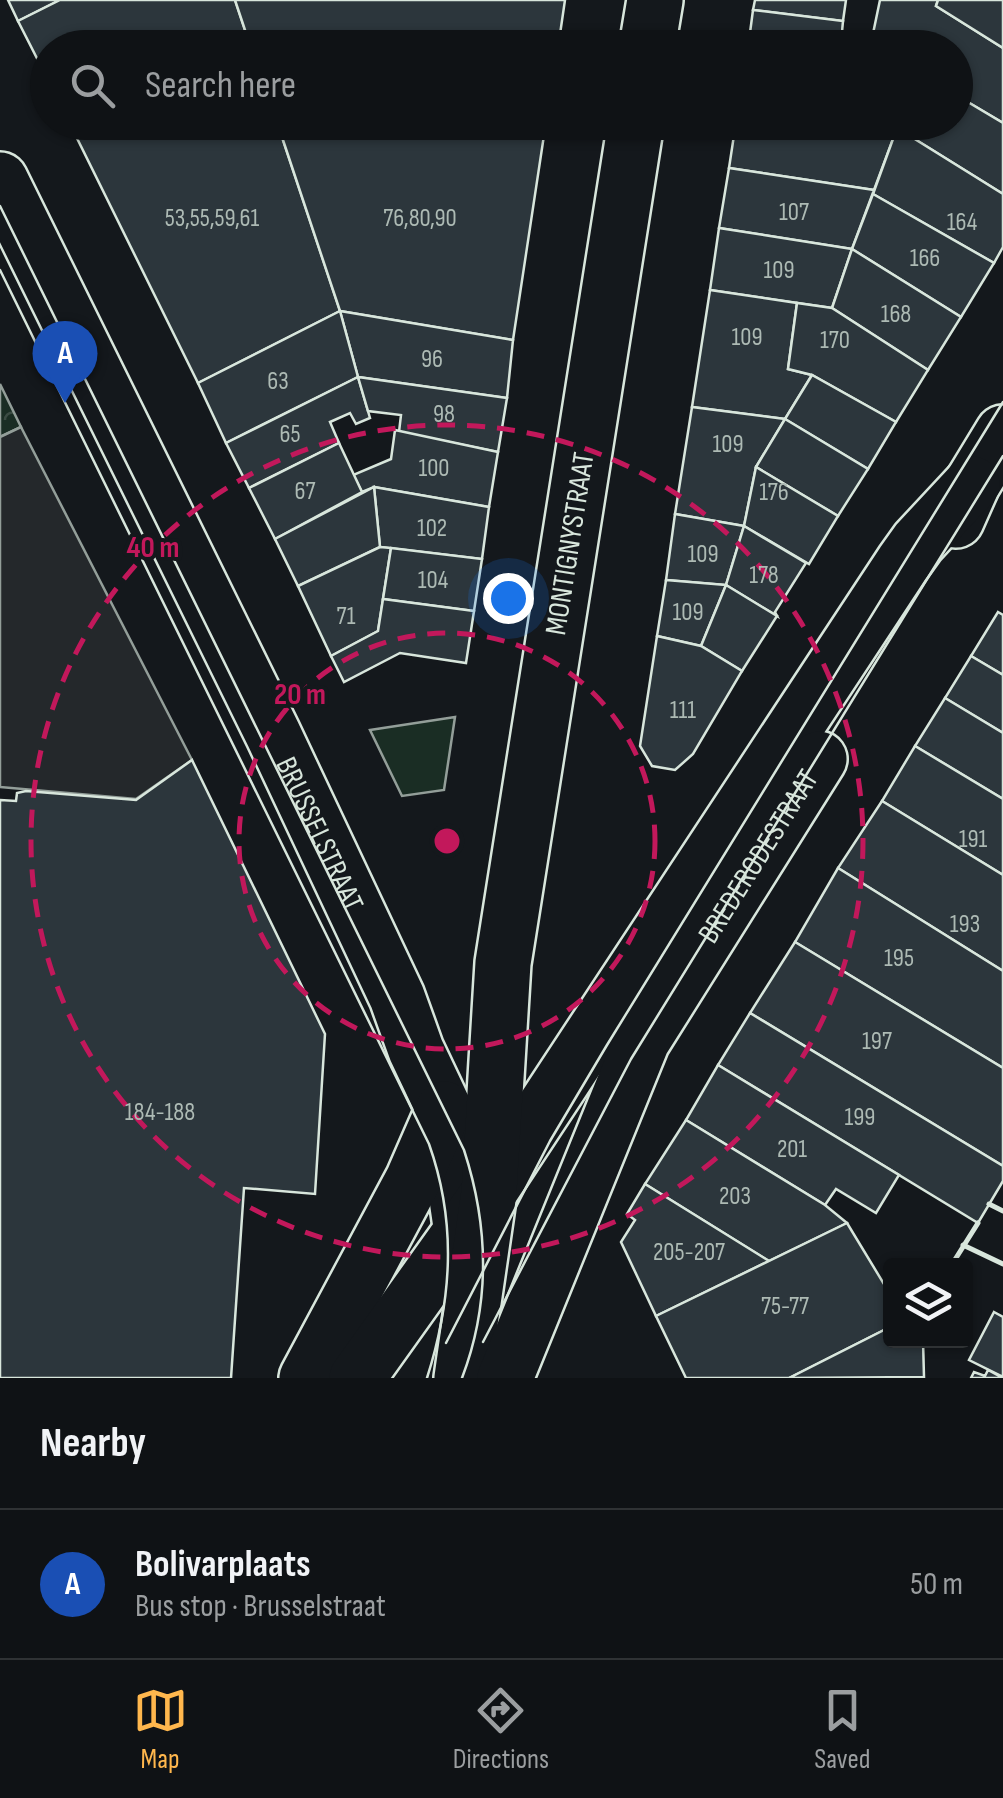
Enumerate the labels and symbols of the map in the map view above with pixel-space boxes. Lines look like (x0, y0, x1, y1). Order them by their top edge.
house number: 107 (779, 197, 809, 228)
house number: 53,55,59,61 (165, 203, 259, 234)
house number: 76,80,90 (383, 203, 457, 234)
house number: 164 (947, 207, 977, 238)
house number: 166 (910, 243, 940, 274)
house number: 109 (764, 255, 794, 286)
house number: 168 (881, 299, 911, 330)
pin: A (32, 320, 98, 403)
house number: 109 (732, 322, 762, 353)
house number: 170 (820, 325, 850, 356)
house number: 96 (421, 344, 443, 375)
house number: 63 (267, 366, 289, 397)
house number: 98 (433, 399, 455, 430)
house number: 65 (280, 419, 300, 450)
house number: 109 (713, 429, 743, 460)
street label: MONTIGNYSTRAAT (538, 450, 602, 638)
house number: 100 (418, 453, 450, 484)
house number: 67 (295, 476, 315, 507)
house number: 176 (759, 477, 789, 508)
house number: 102 (417, 513, 447, 544)
text: 40 m (127, 530, 179, 566)
house number: 109 (688, 539, 718, 570)
house number: 178 (749, 560, 779, 591)
house number: 104 (418, 565, 448, 596)
your location (483, 573, 534, 624)
house number: 109 (673, 597, 703, 628)
house number: 71 (337, 601, 356, 632)
text: 20 m (274, 677, 326, 713)
house number: 111 (670, 695, 696, 726)
street label: BRUSSELSTRAAT (267, 751, 371, 917)
street label: BREDERODESTRAAT (691, 763, 827, 950)
centre of rings (429, 823, 465, 859)
house number: 191 (959, 824, 988, 855)
house number: 193 (950, 909, 980, 940)
house number: 195 (884, 943, 914, 974)
house number: 197 (862, 1026, 892, 1057)
house number: 184-188 (125, 1097, 195, 1128)
house number: 199 (845, 1102, 875, 1133)
house number: 201 (777, 1134, 807, 1165)
house number: 203 (719, 1181, 751, 1212)
house number: 205-207 (653, 1237, 725, 1268)
house number: 75-77 (761, 1291, 809, 1322)

